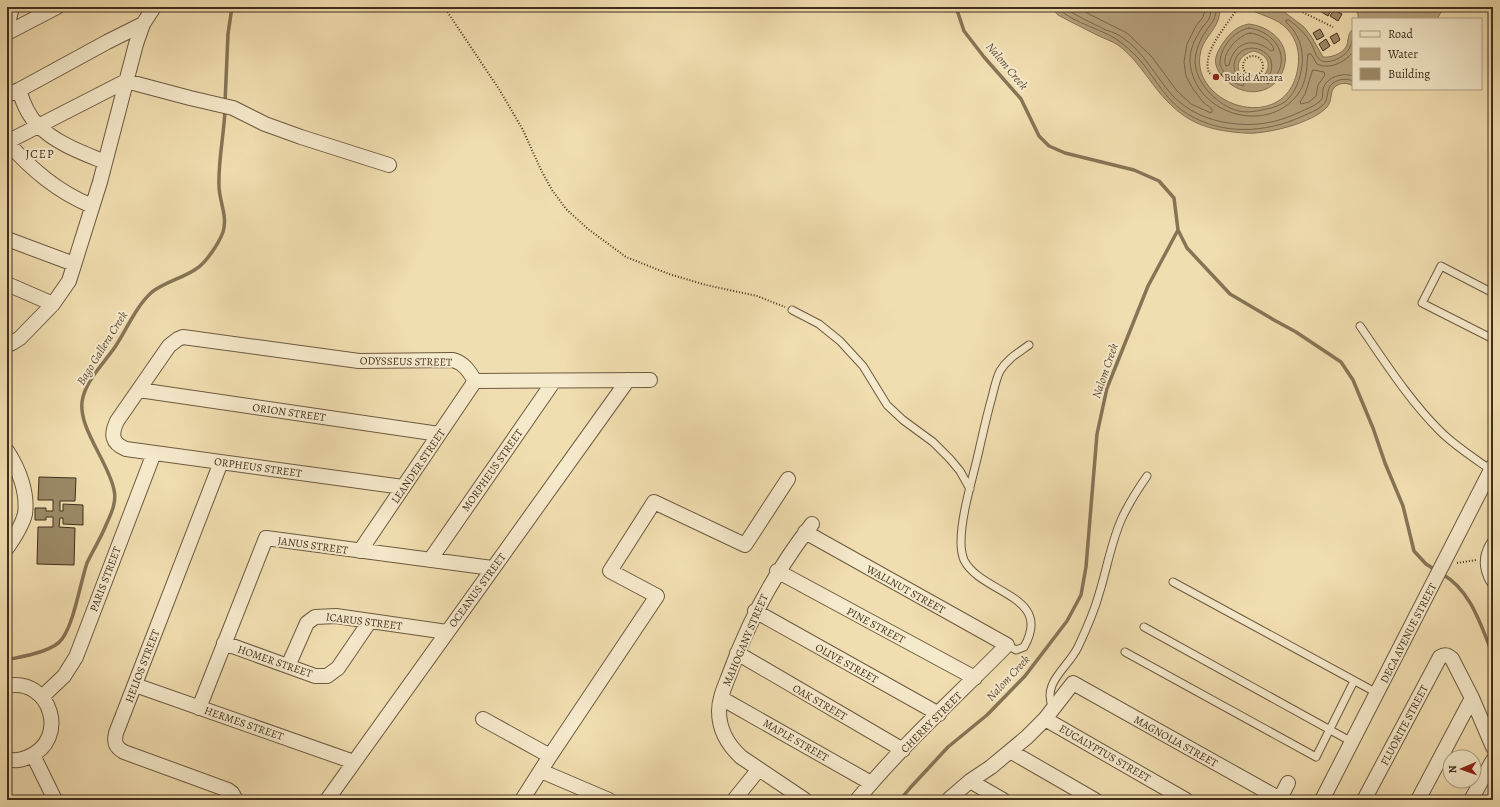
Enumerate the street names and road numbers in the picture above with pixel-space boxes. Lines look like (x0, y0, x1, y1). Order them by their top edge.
street label: ODYSSEUS STREET (360, 353, 452, 370)
street label: ORION STREET (251, 400, 326, 425)
street label: LEANDER STREET (388, 426, 449, 506)
street label: MORPHEUS STREET (458, 426, 527, 515)
street label: ORPHEUS STREET (213, 454, 303, 481)
street label: JANUS STREET (277, 533, 349, 558)
street label: PARIS STREET (86, 545, 125, 614)
street label: OCEANUS STREET (445, 550, 509, 630)
street label: WALLNUT STREET (863, 561, 948, 617)
street label: DECA AVENUE STREET (1377, 581, 1440, 686)
street label: MAHOGANY STREET (719, 592, 772, 689)
street label: PINE STREET (844, 604, 908, 647)
street label: ICARUS STREET (325, 609, 403, 634)
street label: HELIOS STREET (122, 627, 163, 705)
street label: OLIVE STREET (813, 640, 881, 687)
street label: HOMER STREET (235, 642, 314, 681)
street label: OAK STREET (790, 681, 850, 724)
street label: FLUORITE STREET (1377, 682, 1432, 768)
street label: CHERRY STREET (897, 688, 965, 756)
street label: HERMES STREET (202, 703, 285, 744)
street label: MAGNOLIA STREET (1131, 712, 1220, 771)
street label: MAPLE STREET (760, 716, 831, 765)
street label: EUCALYPTUS STREET (1056, 721, 1153, 786)

